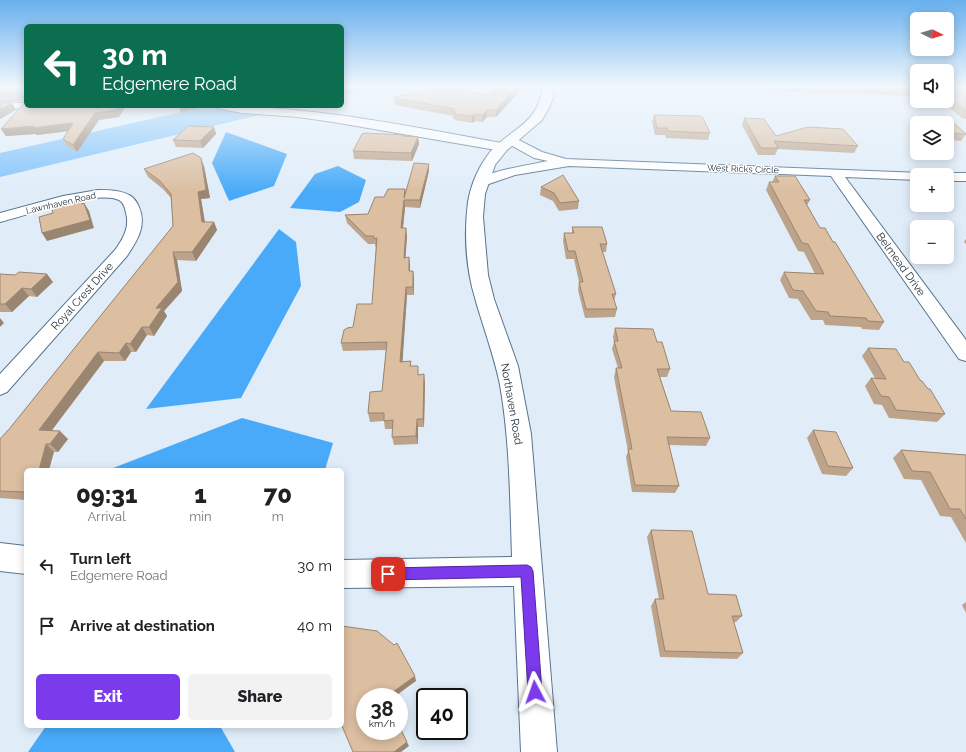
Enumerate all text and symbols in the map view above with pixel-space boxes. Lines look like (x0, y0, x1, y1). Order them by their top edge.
north arrow (910, 12, 954, 56)
map controls (910, 12, 954, 264)
text: 30 m (102, 39, 168, 72)
icon: left (36, 40, 88, 92)
button: sound (910, 64, 954, 108)
text: Edgemere Road (102, 73, 237, 94)
button: layers (910, 116, 954, 160)
street label: West Ricks Circle (707, 163, 780, 175)
button: + (910, 168, 954, 212)
street label: Lawnhaven Road (25, 190, 97, 216)
button: − (910, 220, 954, 264)
street label: Belmead Drive (873, 230, 928, 299)
street label: Royal Crest Drive (49, 260, 116, 333)
street label: Northaven Road (498, 362, 525, 446)
text: 09:31 (76, 480, 137, 509)
text: 1 (194, 480, 207, 509)
text: 70 (264, 480, 292, 509)
text: Arrival (88, 509, 126, 524)
text: min (189, 509, 212, 524)
text: m (272, 509, 284, 524)
text: Turn left (70, 550, 131, 568)
icon: left (36, 555, 58, 577)
text: 30 m (297, 557, 332, 575)
pin (371, 557, 405, 591)
icon: arrive (377, 563, 399, 585)
text: Edgemere Road (70, 568, 168, 583)
icon: arrive (36, 615, 58, 637)
text: Arrive at destination (70, 617, 215, 635)
text: 40 m (297, 617, 332, 635)
position arrow (514, 671, 556, 713)
button: Exit (36, 674, 180, 720)
button: Share (188, 674, 332, 720)
speed limit sign: 40 (416, 688, 468, 740)
text: 38 (370, 697, 394, 721)
text: km/h (369, 718, 395, 729)

